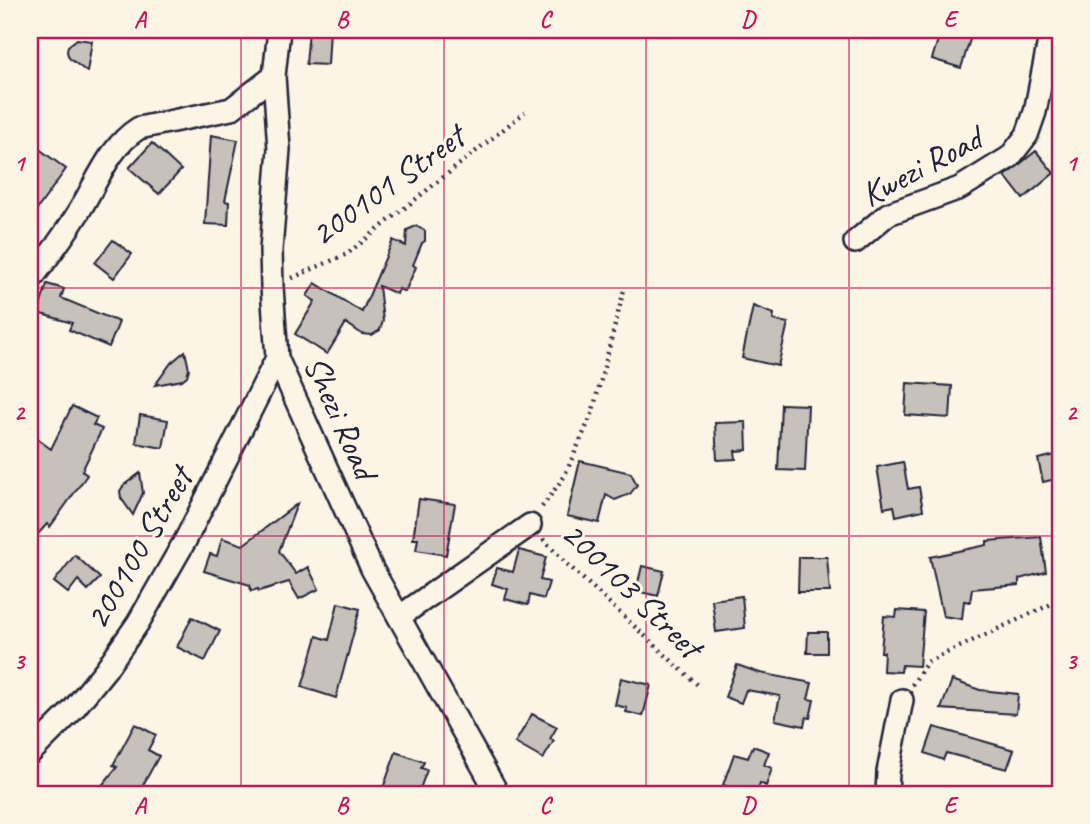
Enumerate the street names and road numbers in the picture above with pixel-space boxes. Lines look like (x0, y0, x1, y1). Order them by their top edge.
street label: 200101 Street (302, 112, 477, 256)
street label: Kwezi Road (853, 114, 994, 217)
street label: Shezi Road (294, 349, 390, 491)
street label: 200100 Street (74, 456, 205, 637)
street label: 200103 Street (552, 511, 715, 671)

